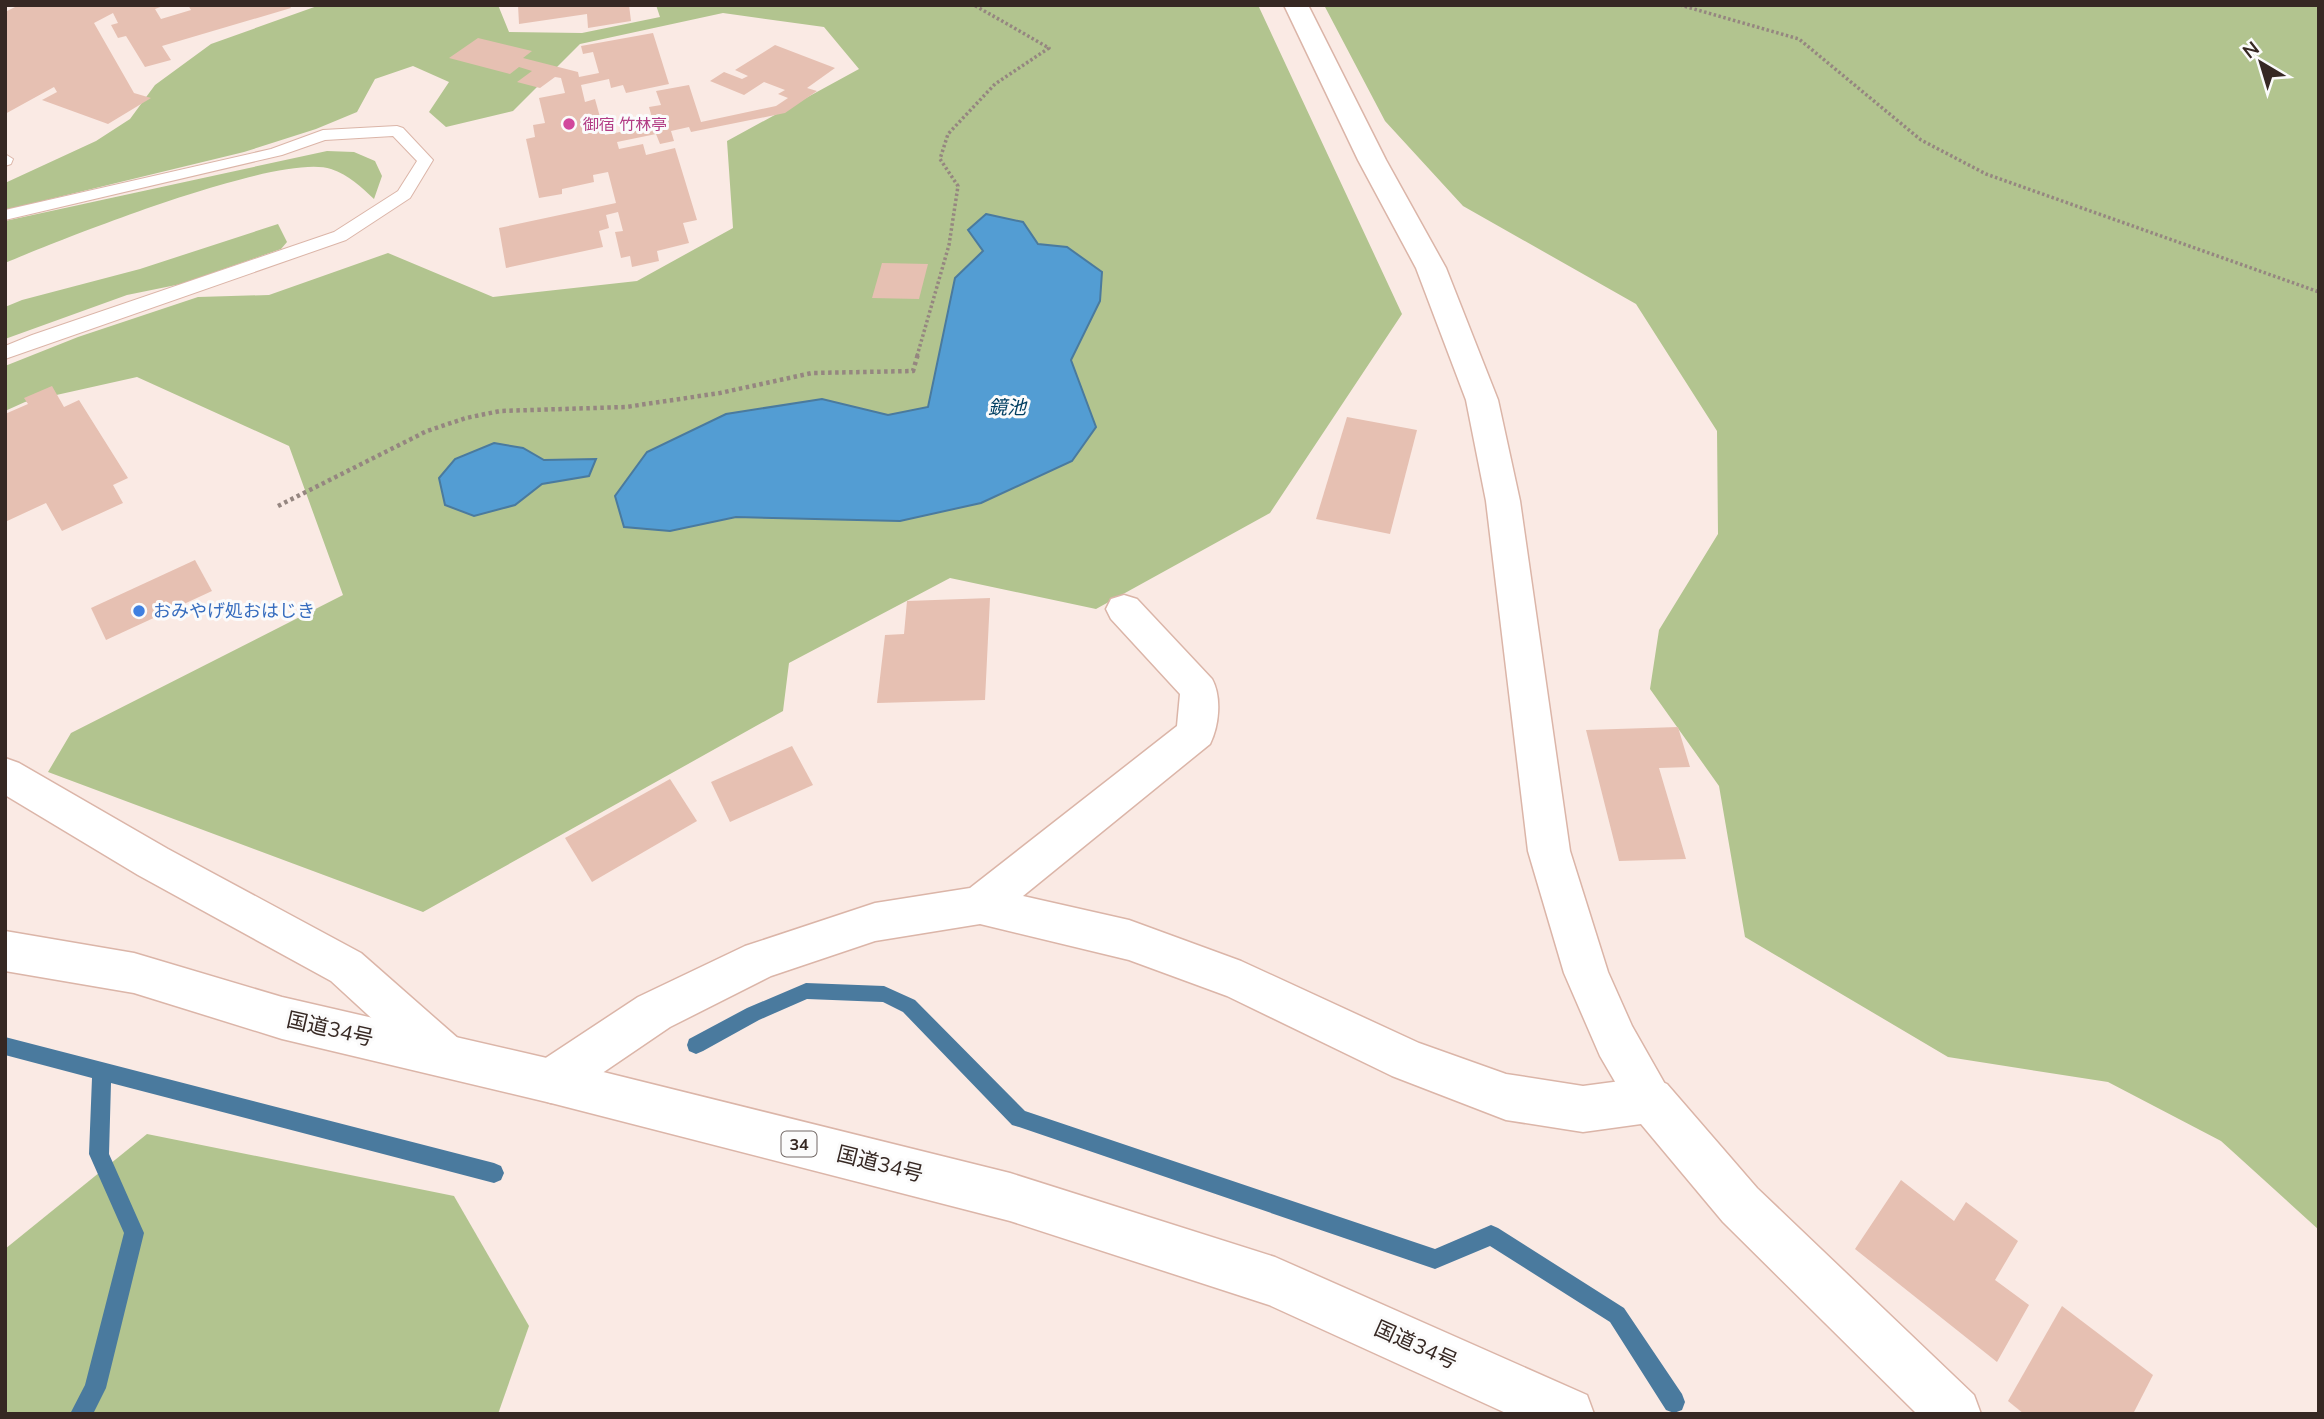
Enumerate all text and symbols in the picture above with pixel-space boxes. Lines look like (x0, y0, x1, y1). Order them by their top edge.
north arrow (2226, 28, 2296, 98)
text: N (2237, 36, 2264, 63)
place label: 御宿 竹林亭 (583, 114, 667, 134)
marker: 御宿 竹林亭 (561, 116, 577, 132)
water label: 鏡池 (988, 395, 1028, 419)
place label: おみやげ処おはじき (153, 599, 315, 622)
marker: おみやげ処おはじき (131, 603, 147, 619)
street label: 国道34号 (284, 1005, 376, 1051)
road number: 34 (782, 1132, 816, 1156)
street label: 国道34号 (834, 1140, 926, 1186)
street label: 国道34号 (1371, 1314, 1462, 1374)

